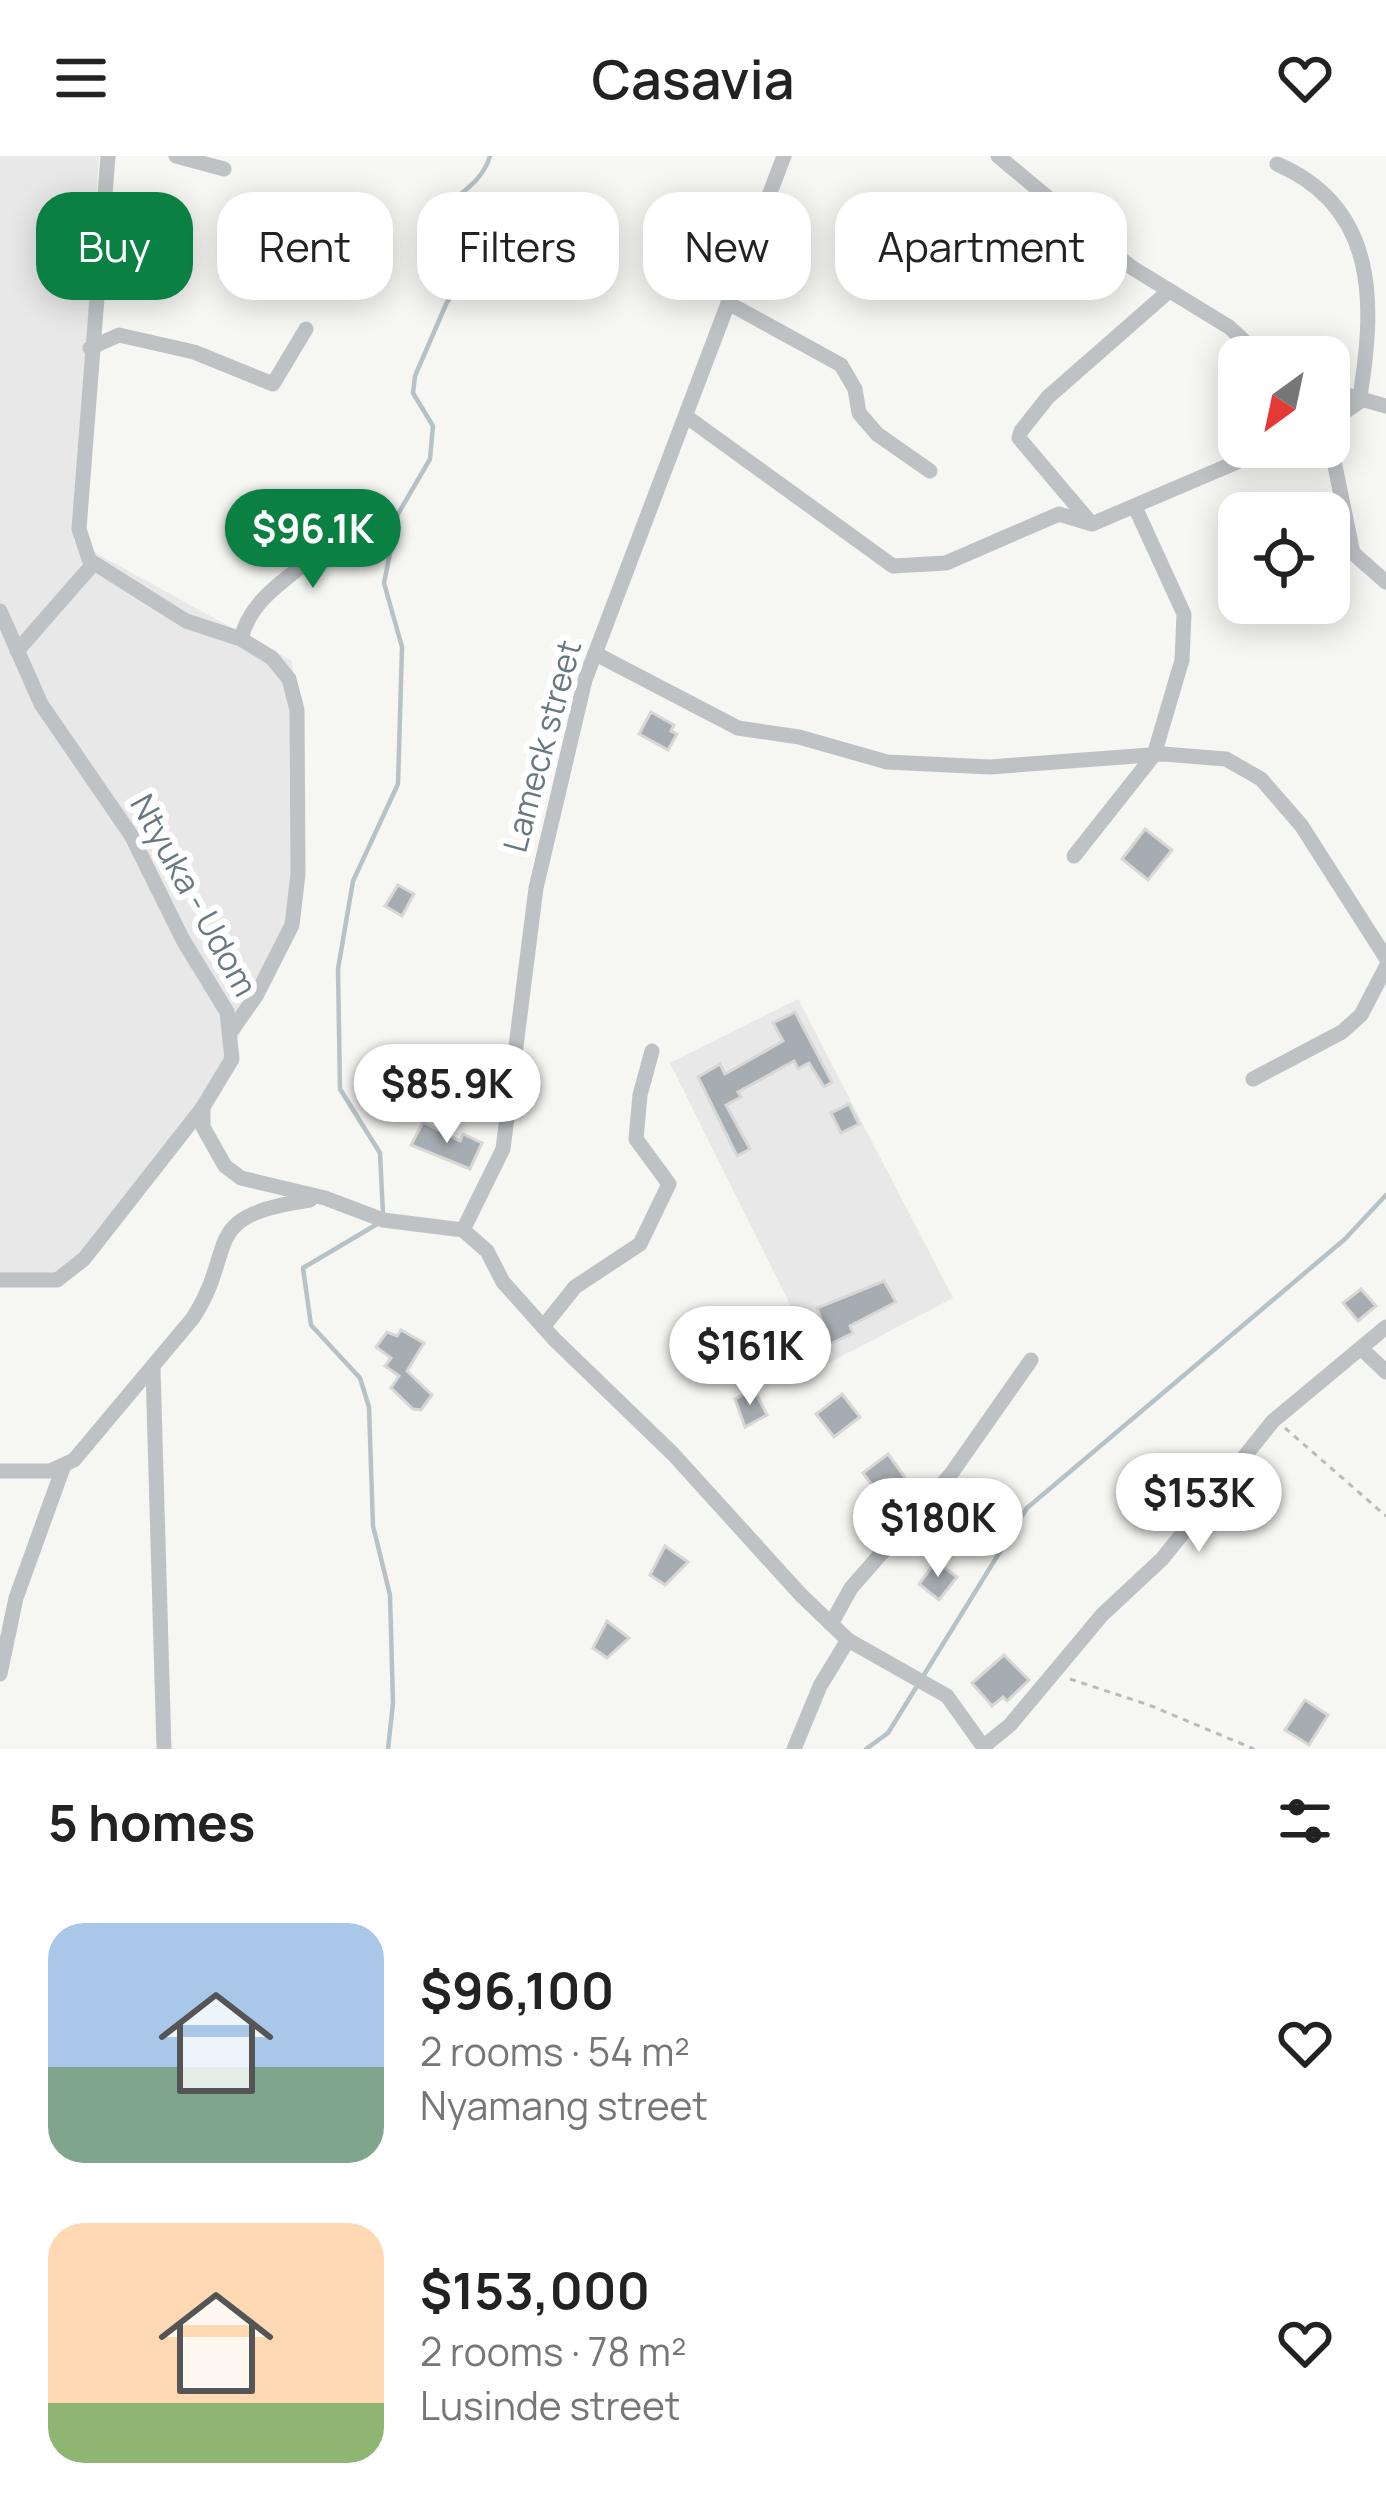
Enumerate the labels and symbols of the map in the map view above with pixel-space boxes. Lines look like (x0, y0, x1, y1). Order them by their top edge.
north arrow (1218, 336, 1350, 468)
pin: $96.1K (215, 489, 411, 591)
street label: Lameck street (492, 635, 591, 857)
street label: Ntyuka - Udom (120, 786, 268, 1004)
pin: $85.9K (349, 1044, 545, 1146)
pin: $161K (666, 1306, 834, 1408)
pin: $153K (1115, 1453, 1283, 1555)
pin: $180K (854, 1478, 1022, 1580)

